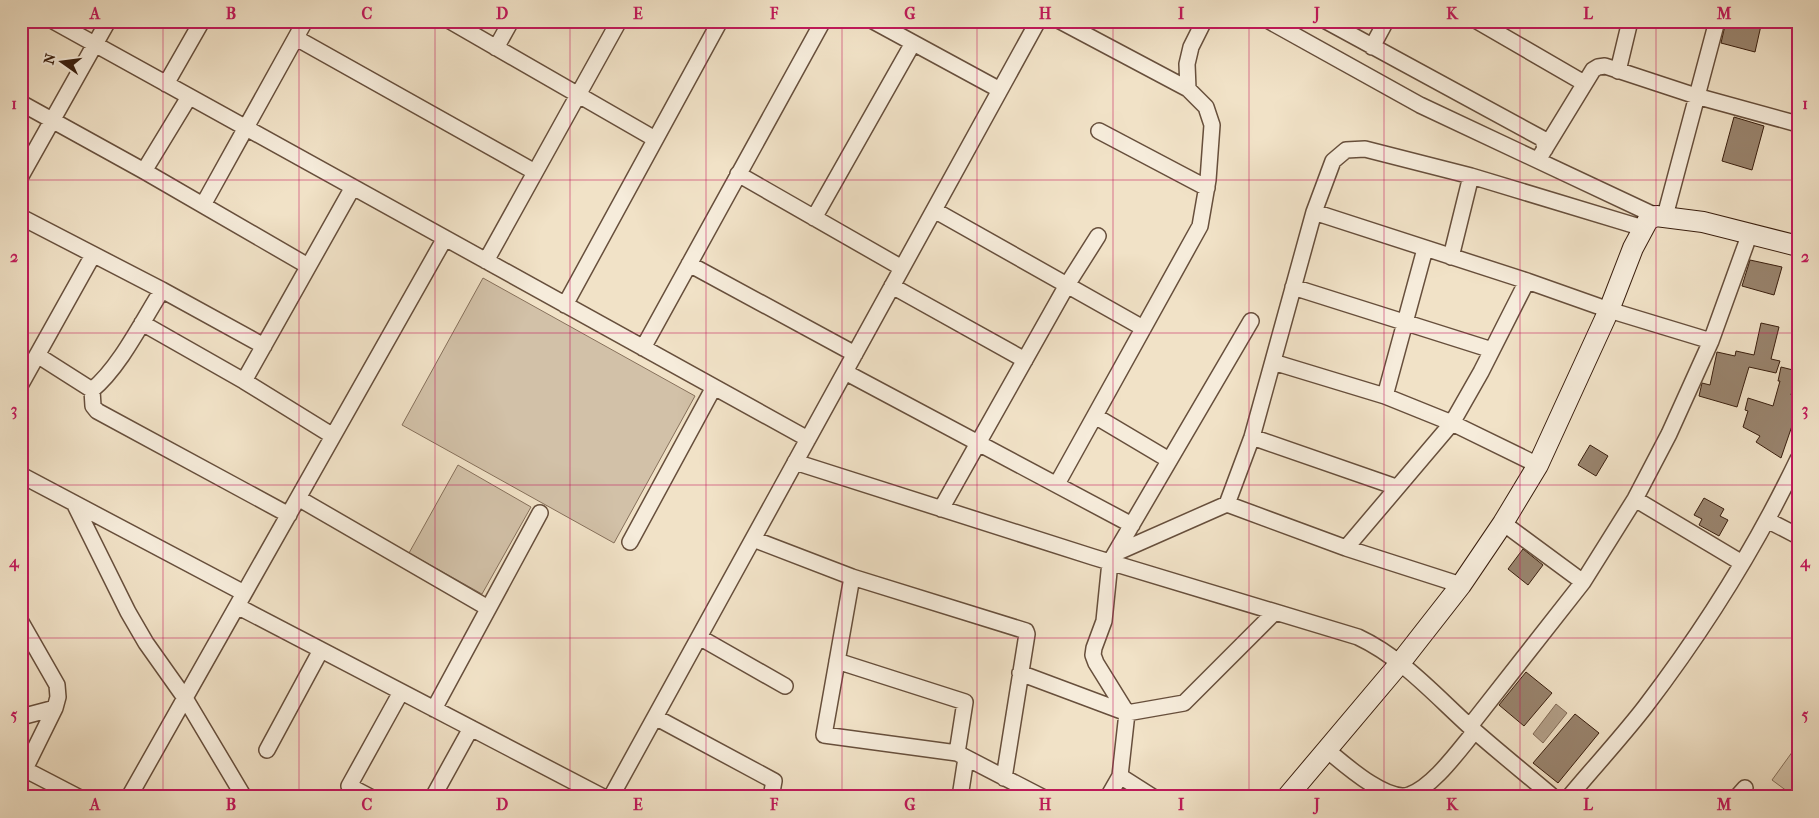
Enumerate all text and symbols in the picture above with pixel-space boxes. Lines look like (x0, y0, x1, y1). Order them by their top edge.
text: A (89, 4, 101, 23)
text: B (226, 4, 236, 23)
text: C (362, 4, 373, 23)
text: D (496, 4, 508, 23)
text: E (633, 4, 643, 23)
text: F (769, 4, 779, 23)
text: G (904, 4, 916, 23)
text: H (1039, 4, 1052, 23)
text: I (1178, 4, 1185, 23)
text: J (1312, 4, 1320, 24)
text: K (1446, 4, 1459, 23)
text: L (1583, 4, 1593, 23)
text: M (1716, 4, 1732, 23)
north arrow (38, 38, 88, 88)
text: N (40, 51, 59, 66)
text: 1 (11, 94, 17, 113)
text: 1 (1802, 94, 1808, 113)
text: 2 (10, 247, 18, 266)
text: 2 (1801, 247, 1809, 266)
text: 3 (11, 400, 17, 420)
text: 3 (1802, 400, 1808, 420)
text: 4 (8, 552, 20, 572)
text: 4 (1799, 552, 1811, 572)
text: 5 (11, 705, 18, 724)
text: 5 (1802, 705, 1809, 724)
text: A (89, 795, 101, 814)
text: B (226, 795, 236, 814)
text: C (362, 795, 373, 814)
text: D (496, 795, 508, 814)
text: E (633, 795, 643, 814)
text: F (769, 795, 779, 814)
text: G (904, 795, 916, 814)
text: H (1039, 795, 1052, 814)
text: I (1178, 795, 1185, 814)
text: J (1312, 795, 1320, 815)
text: K (1446, 795, 1459, 814)
text: L (1583, 795, 1593, 814)
text: M (1716, 795, 1732, 814)

